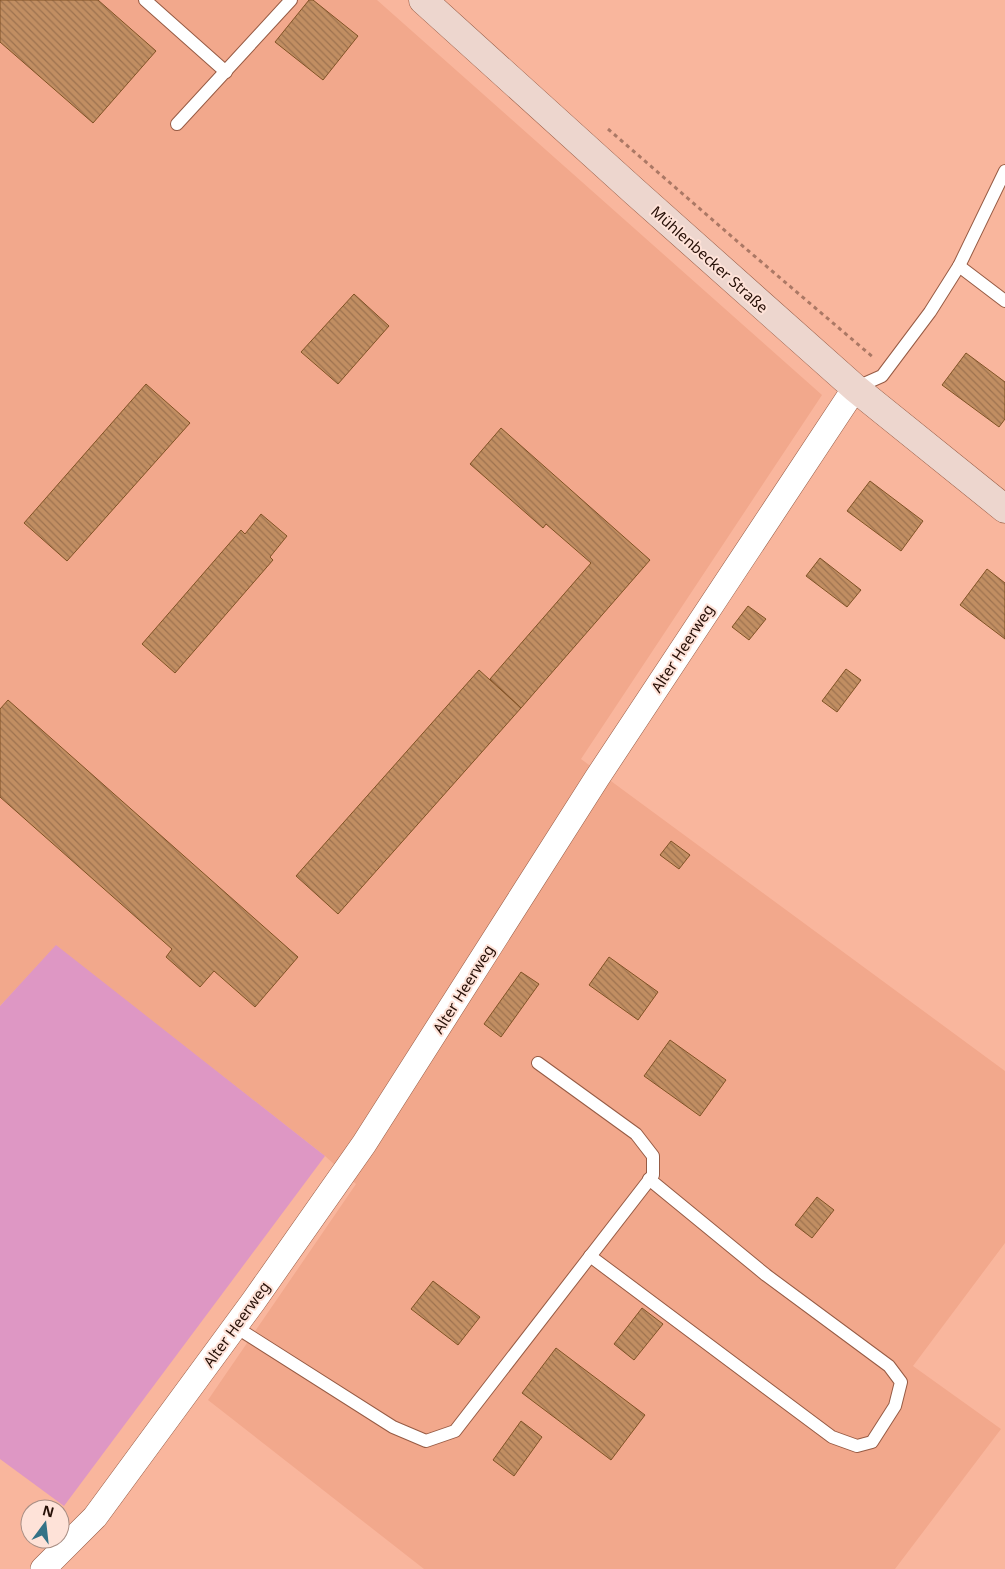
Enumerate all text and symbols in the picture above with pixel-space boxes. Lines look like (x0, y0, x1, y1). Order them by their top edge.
street label: Mühlenbecker Straße (647, 201, 773, 317)
street label: Alter Heerweg (646, 600, 718, 696)
street label: Alter Heerweg (428, 941, 498, 1037)
street label: Alter Heerweg (198, 1277, 274, 1371)
north arrow (20, 1499, 70, 1549)
text: N (41, 1500, 56, 1522)

